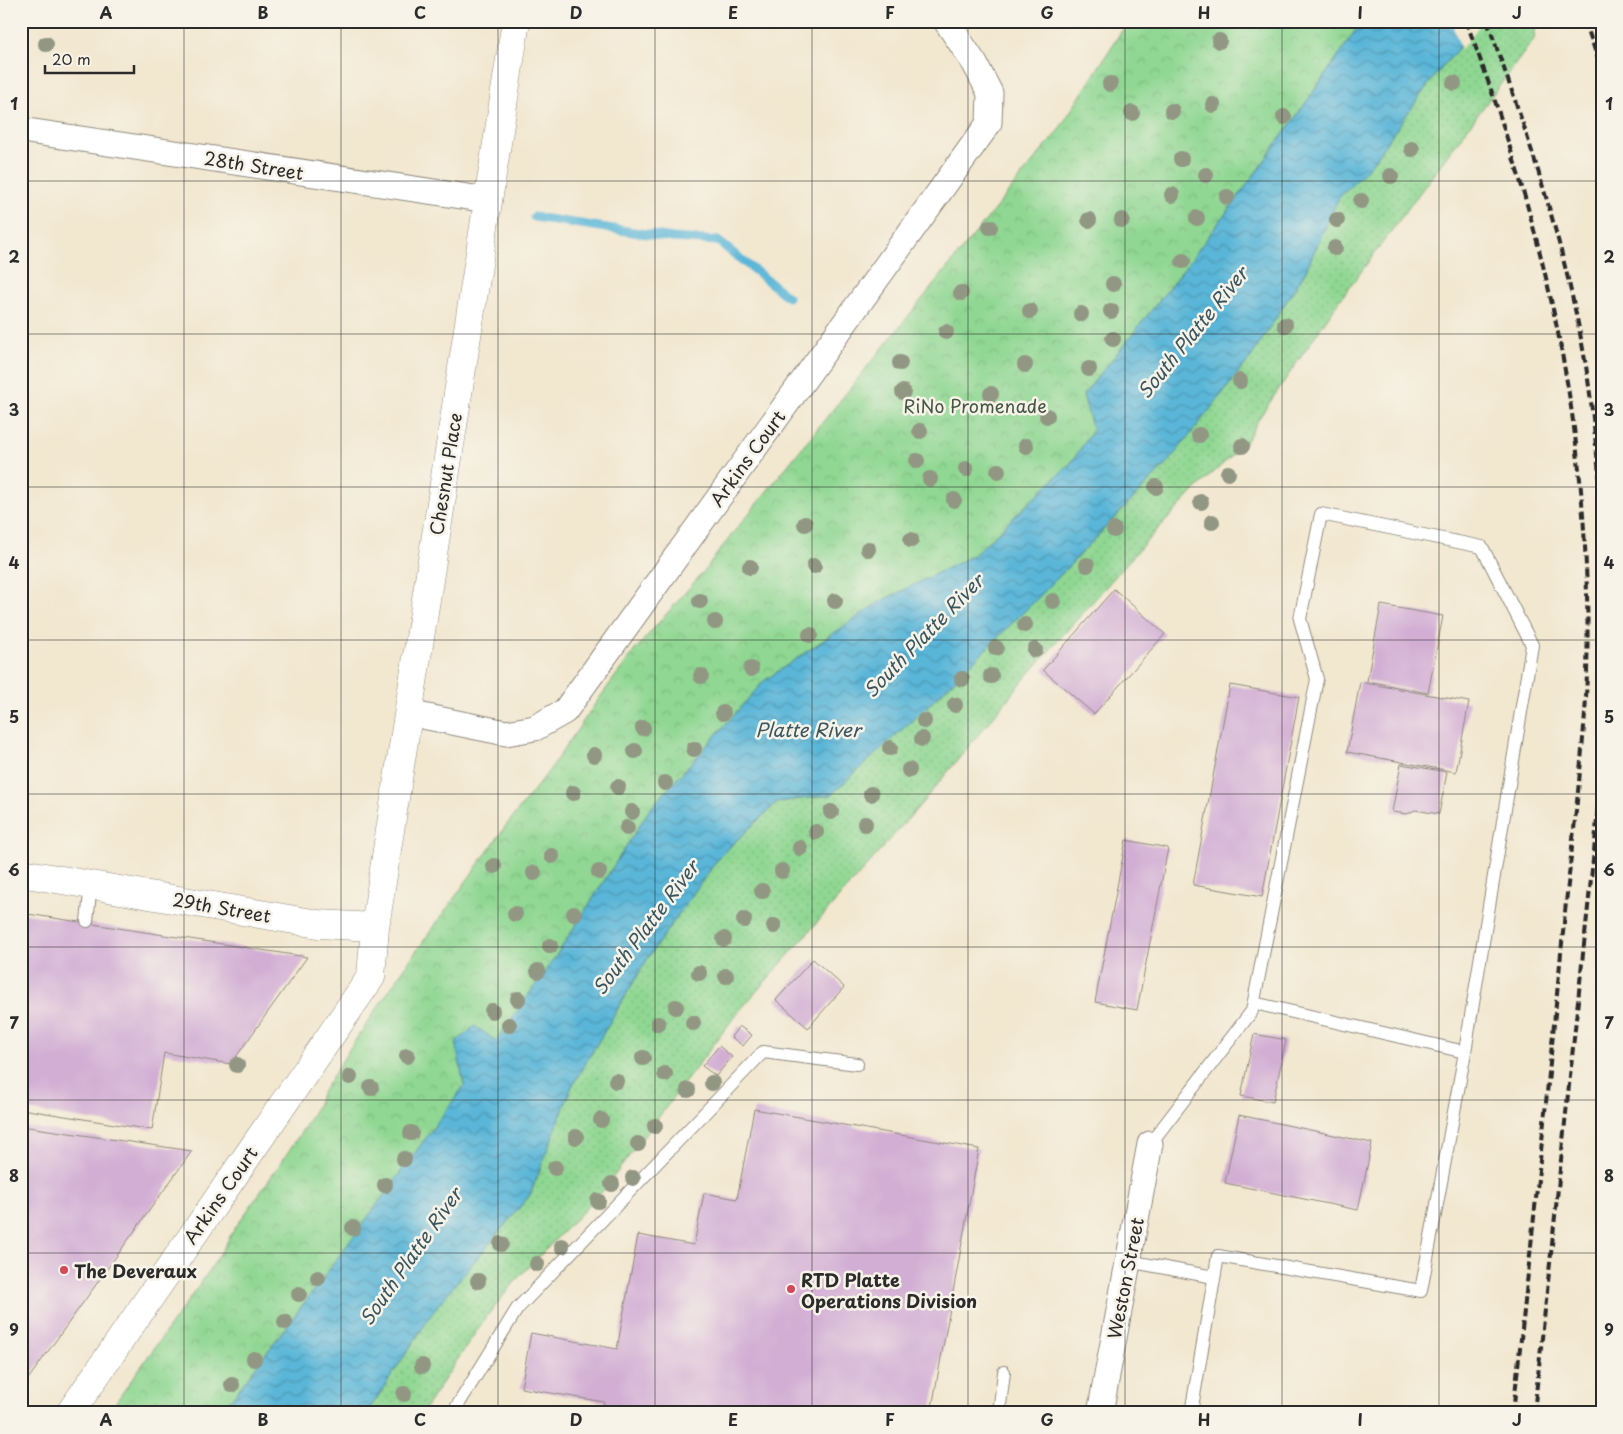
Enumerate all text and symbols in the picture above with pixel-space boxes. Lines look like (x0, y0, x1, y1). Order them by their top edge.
text: A (100, 0, 113, 24)
text: B (258, 0, 269, 24)
text: C (414, 0, 426, 24)
text: D (570, 0, 582, 24)
text: E (728, 0, 738, 24)
text: F (885, 0, 895, 24)
text: G (1040, 0, 1054, 24)
text: H (1198, 0, 1210, 24)
text: I (1357, 0, 1363, 24)
text: J (1512, 0, 1522, 24)
scale bar (45, 42, 134, 74)
text: 20 m (52, 47, 91, 70)
text: 1 (10, 91, 18, 115)
text: 1 (1605, 91, 1613, 115)
street label: 28th Street (202, 144, 306, 186)
text: 2 (8, 244, 20, 268)
text: 2 (1603, 244, 1615, 268)
water label: South Platte River (1130, 259, 1255, 404)
park label: RiNo Promenade (903, 392, 1047, 419)
text: 3 (9, 397, 19, 421)
text: 3 (1604, 397, 1614, 421)
street label: Arkins Court (703, 404, 791, 512)
street label: Chesnut Place (422, 411, 468, 537)
text: 4 (9, 550, 20, 574)
text: 4 (1604, 550, 1615, 574)
water label: South Platte River (857, 565, 991, 703)
text: 5 (9, 704, 19, 728)
text: 5 (1604, 704, 1614, 728)
water label: Platte River (755, 715, 863, 743)
water label: South Platte River (585, 852, 706, 1000)
text: 6 (8, 857, 20, 881)
text: 6 (1603, 857, 1615, 881)
street label: 29th Street (171, 885, 273, 929)
text: 7 (9, 1010, 19, 1034)
text: 7 (1604, 1010, 1614, 1034)
street label: Arkins Court (176, 1141, 264, 1249)
text: 8 (9, 1163, 19, 1187)
text: 8 (1604, 1163, 1614, 1187)
water label: South Platte River (352, 1180, 469, 1330)
street label: Weston Street (1100, 1215, 1150, 1341)
place label: The Deveraux (74, 1257, 197, 1284)
marker: The Deveraux (58, 1264, 70, 1276)
place label: RTD Platte Operations Division (801, 1266, 977, 1314)
marker: RTD Platte Operations Division (785, 1283, 797, 1295)
text: 9 (9, 1317, 19, 1341)
text: 9 (1604, 1317, 1614, 1341)
text: A (100, 1407, 113, 1431)
text: B (258, 1407, 269, 1431)
text: C (414, 1407, 426, 1431)
text: D (570, 1407, 582, 1431)
text: E (728, 1407, 738, 1431)
text: F (885, 1407, 895, 1431)
text: G (1040, 1407, 1054, 1431)
text: H (1198, 1407, 1210, 1431)
text: I (1357, 1407, 1363, 1431)
text: J (1512, 1407, 1522, 1431)

